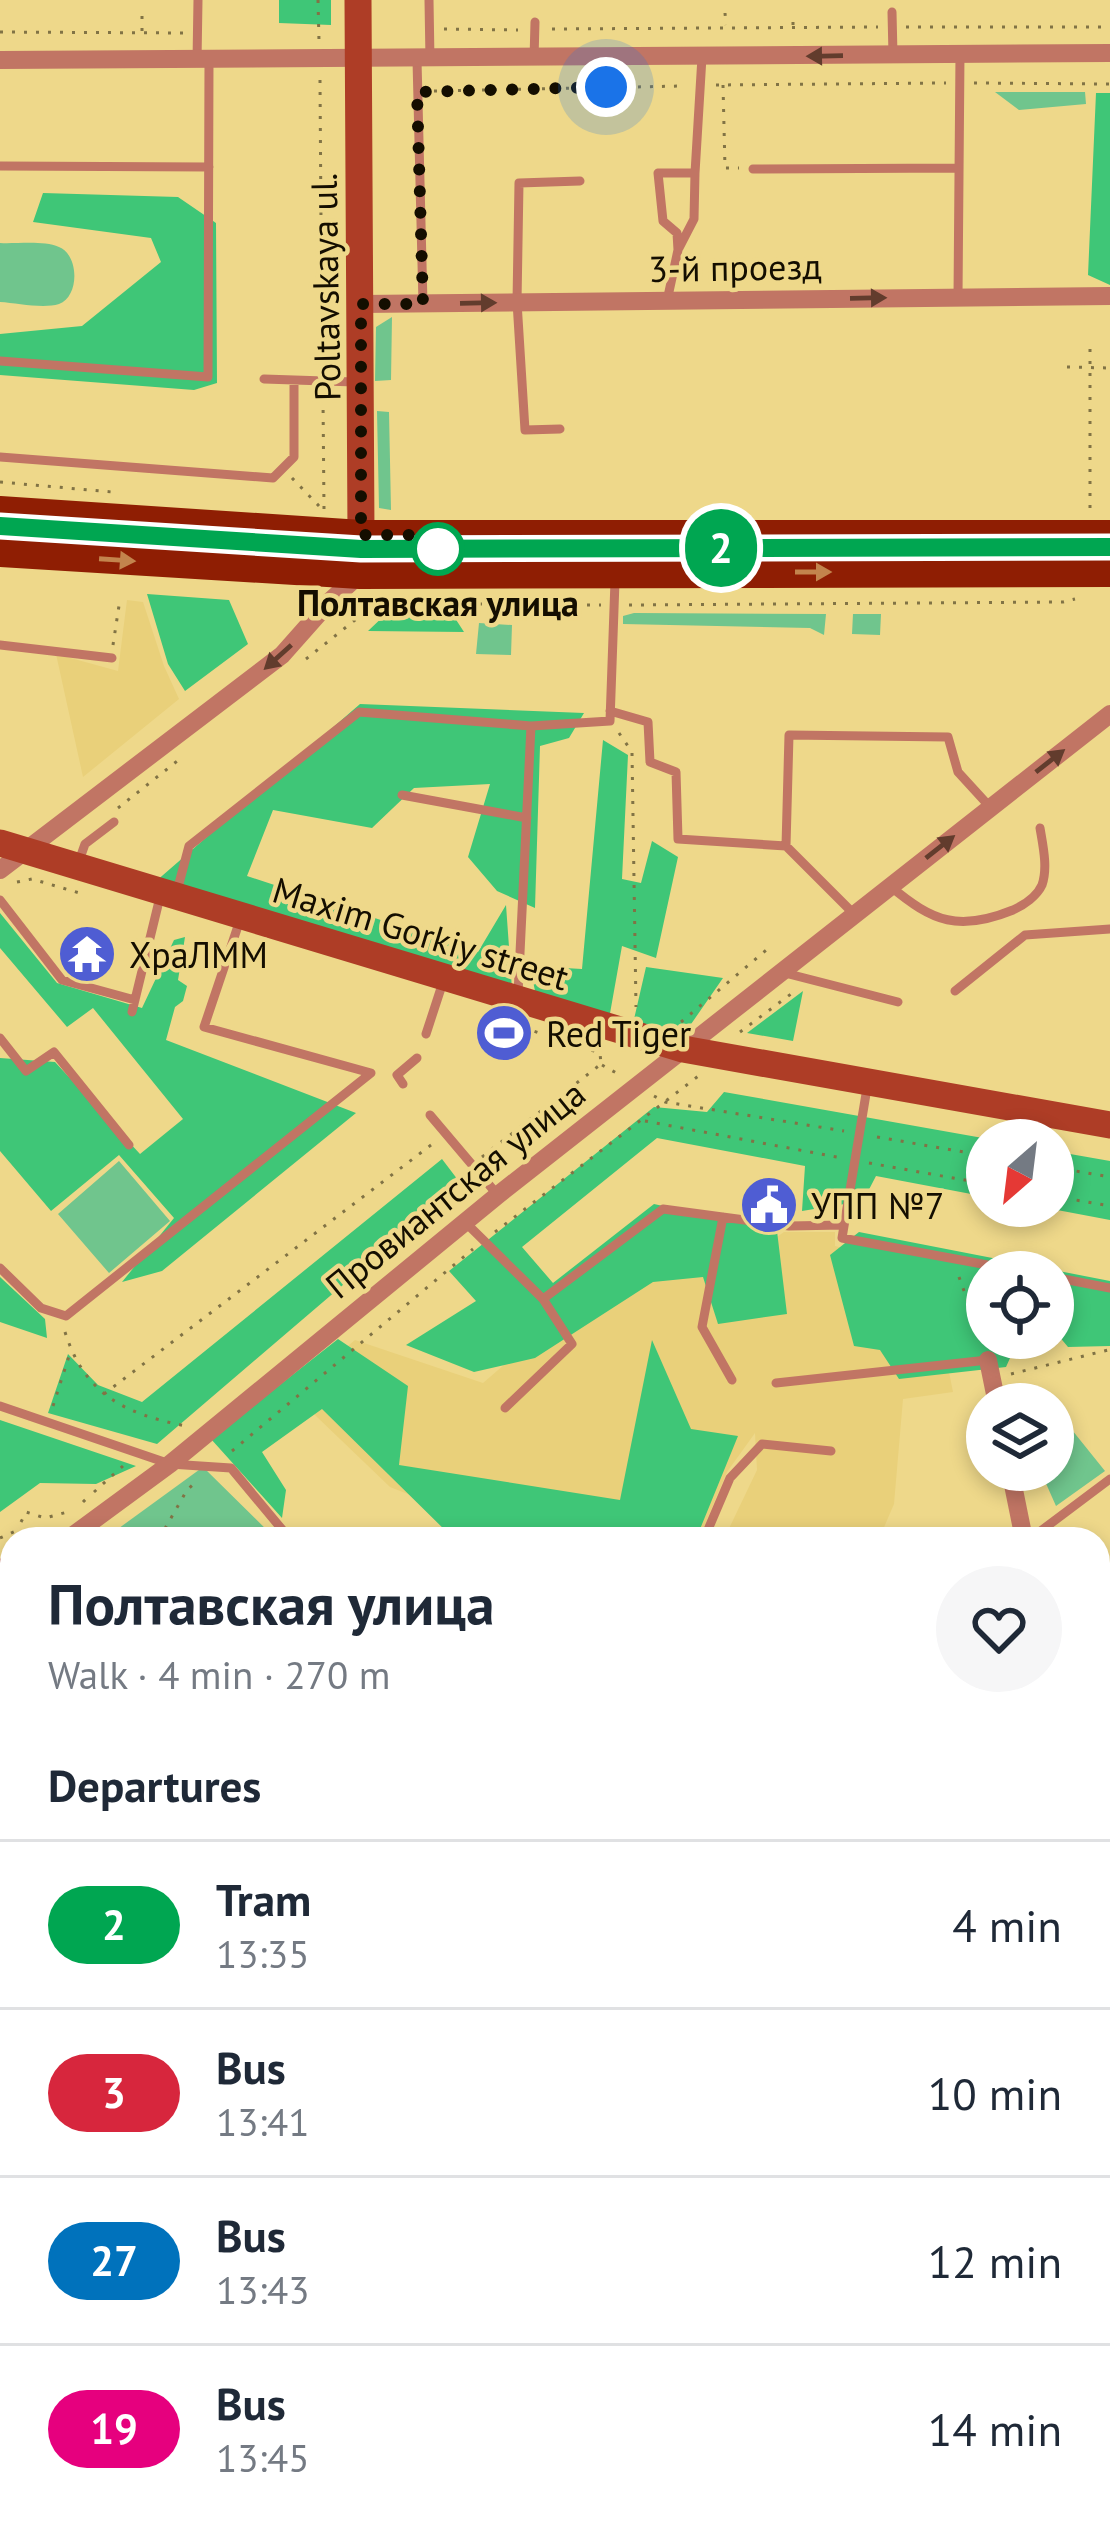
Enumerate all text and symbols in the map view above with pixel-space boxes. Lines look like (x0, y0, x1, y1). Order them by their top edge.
one-way arrow (805, 46, 843, 66)
your location (576, 57, 636, 117)
street label: Poltavskaya ul. (300, 173, 350, 401)
street label: 3-й проезд (648, 242, 822, 292)
one-way arrow (850, 288, 888, 308)
one-way arrow (460, 293, 498, 313)
line badge: 2 (682, 509, 760, 587)
text: 2 (709, 520, 733, 575)
marker: Полтавская улица (413, 524, 463, 574)
one-way arrow (99, 551, 136, 570)
one-way arrow (795, 562, 833, 582)
place label: Полтавская улица (297, 579, 579, 626)
one-way arrow (263, 643, 292, 670)
one-way arrow (1035, 749, 1066, 774)
one-way arrow (925, 835, 956, 860)
street label: Maxim Gorkiy street (267, 866, 575, 1000)
temple icon: ХраЛММ (56, 923, 118, 985)
place label: ХраЛММ (129, 931, 268, 978)
sports icon: Red Tiger (473, 1002, 535, 1064)
place label: Red Tiger (546, 1010, 691, 1057)
street label: Провиантская улица (316, 1070, 594, 1308)
north arrow (966, 1119, 1074, 1227)
map controls (966, 1119, 1074, 1491)
public building icon: УПП №7 (738, 1174, 800, 1236)
place label: УПП №7 (811, 1182, 944, 1229)
button: locate (966, 1251, 1074, 1359)
button: layers (966, 1383, 1074, 1491)
button: heart (936, 1566, 1062, 1692)
text: Полтавская улица (48, 1567, 494, 1641)
text: Walk · 4 min · 270 m (48, 1649, 390, 1700)
text: Departures (48, 1756, 261, 1814)
text: Tram (216, 1870, 311, 1928)
text: 4 min (952, 1896, 1062, 1954)
text: 2 (102, 1897, 126, 1952)
text: 13:35 (216, 1928, 310, 1979)
text: Bus (216, 2038, 286, 2096)
text: 10 min (928, 2064, 1062, 2122)
text: 3 (102, 2065, 126, 2120)
text: 13:41 (216, 2096, 310, 2147)
text: Bus (216, 2206, 286, 2264)
text: 12 min (928, 2232, 1062, 2290)
text: 27 (90, 2233, 138, 2288)
text: 13:43 (216, 2264, 310, 2315)
text: Bus (216, 2374, 286, 2432)
text: 14 min (928, 2400, 1062, 2458)
text: 19 (90, 2401, 138, 2456)
text: 13:45 (216, 2432, 310, 2483)

